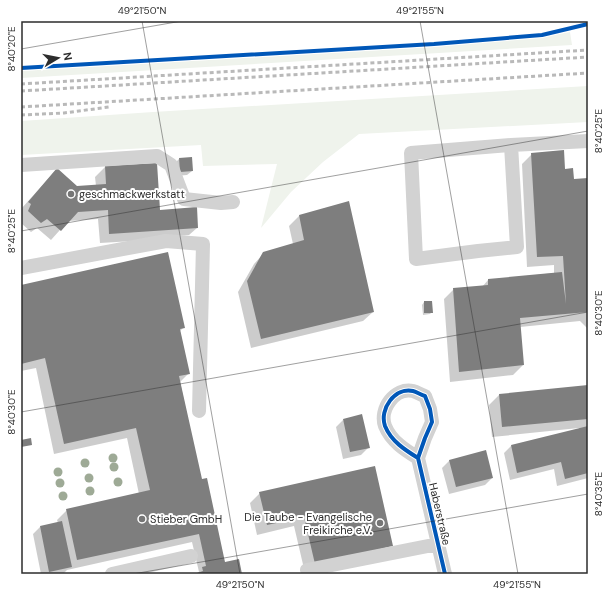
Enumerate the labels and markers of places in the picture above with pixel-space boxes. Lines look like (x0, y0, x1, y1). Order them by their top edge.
place label: geschmackwerkstatt (79, 187, 185, 201)
marker: geschmackwerkstatt (66, 189, 76, 199)
place label: Die Taube - Evangelische Freikirche e.V. (244, 510, 372, 537)
place label: Stieber GmbH (150, 512, 222, 526)
marker: Stieber GmbH (137, 514, 147, 524)
marker: Die Taube - Evangelische Freikirche e.V. (375, 518, 385, 528)

